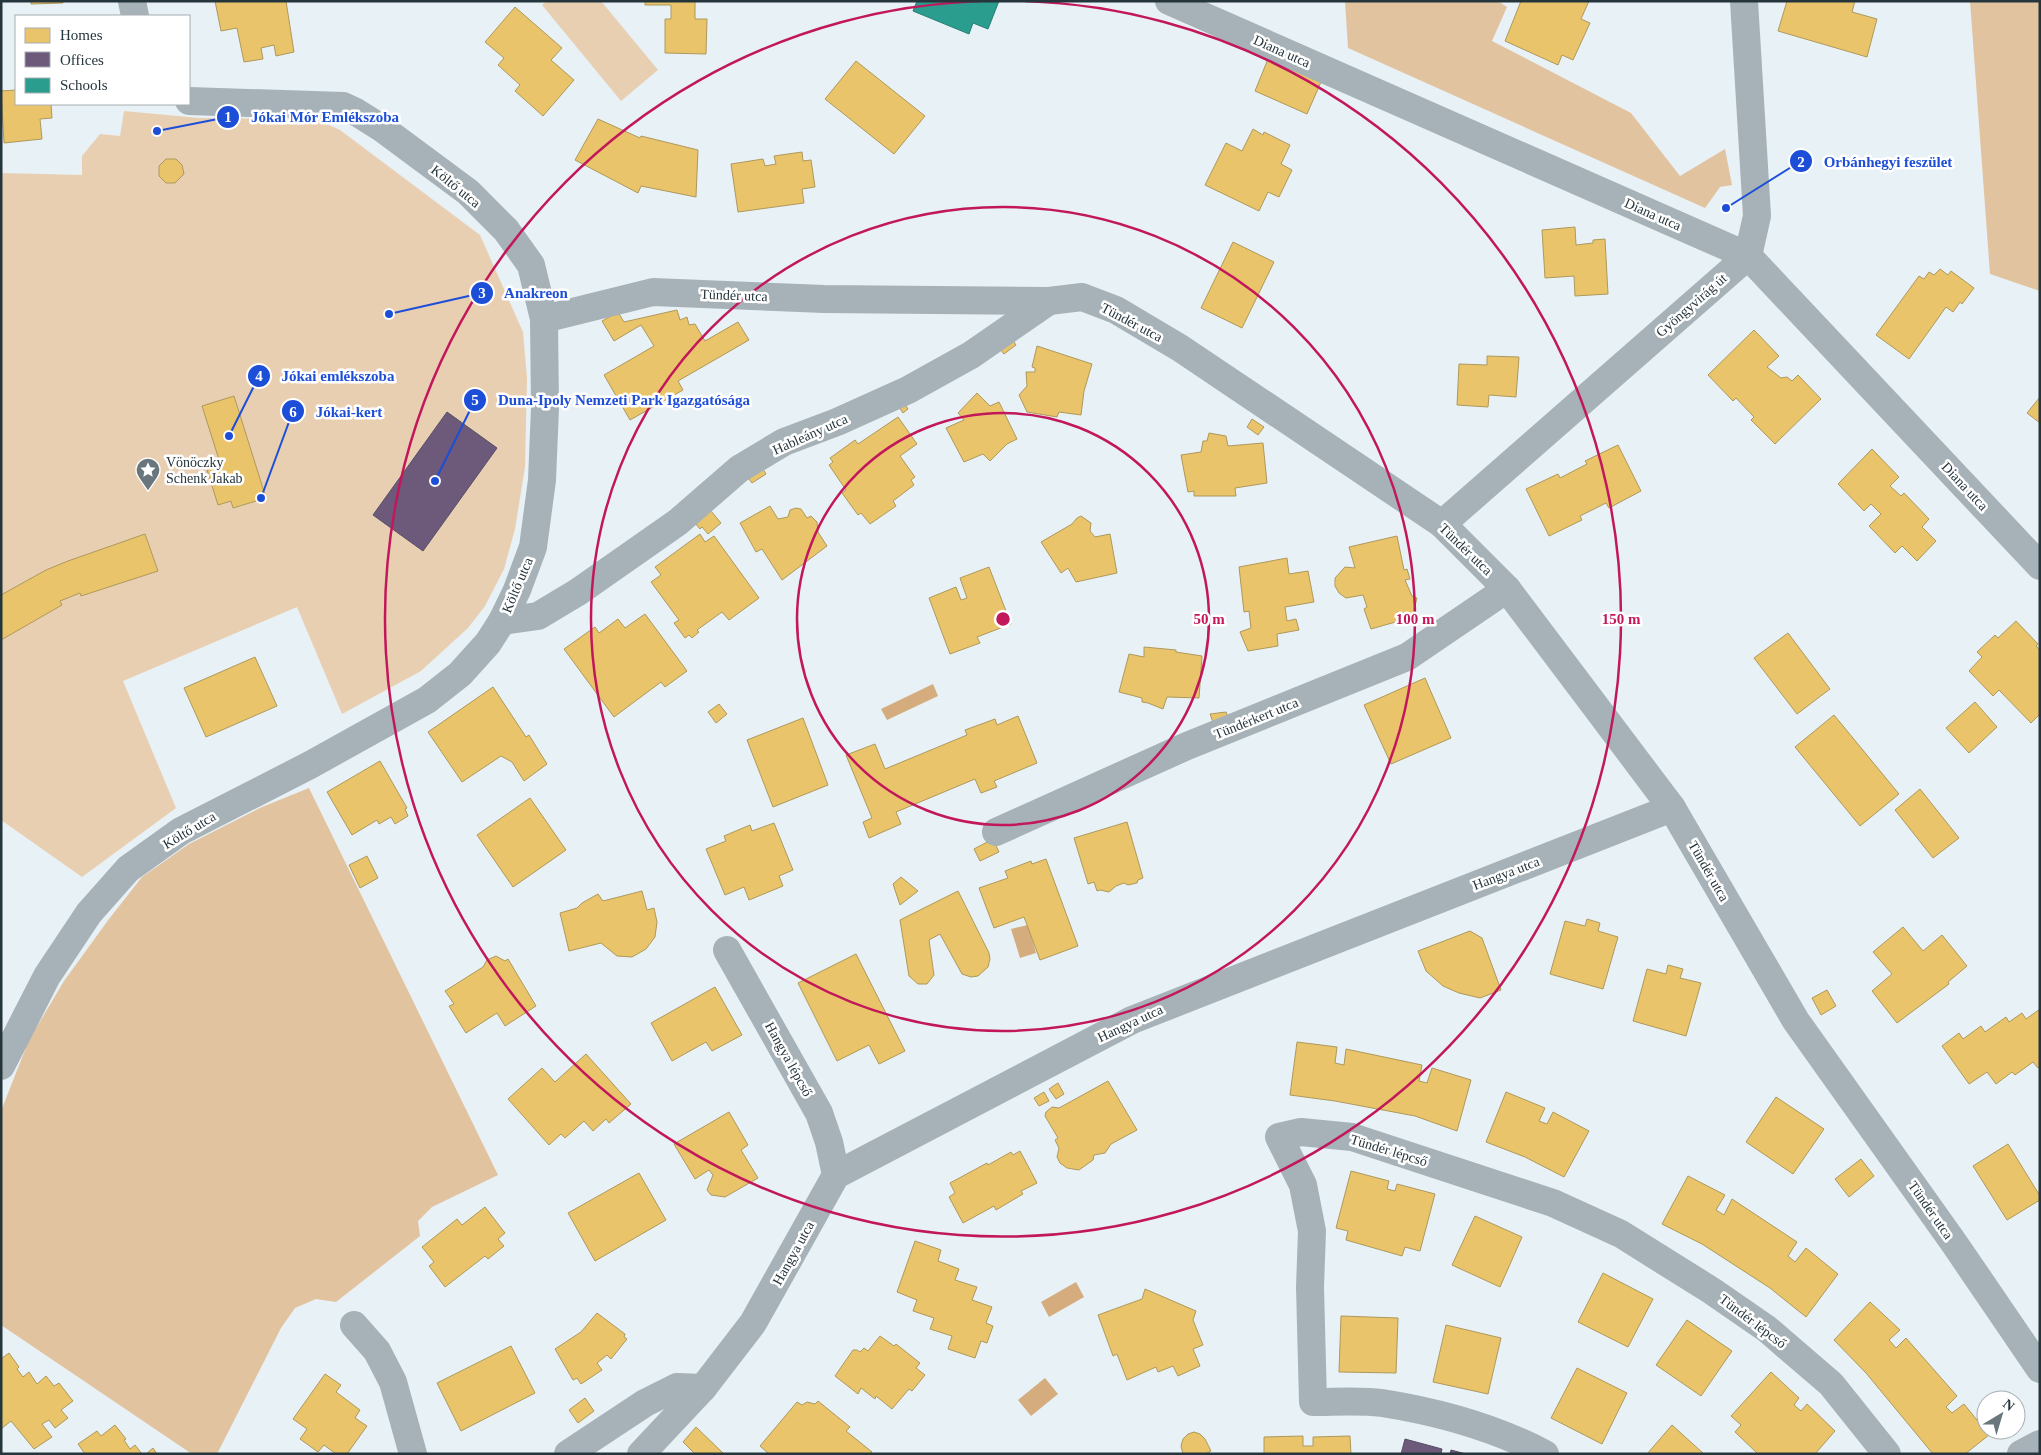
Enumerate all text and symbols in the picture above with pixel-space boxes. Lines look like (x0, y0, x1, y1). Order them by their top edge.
legend (15, 15, 190, 105)
text: Homes (60, 27, 103, 43)
street label: Diana utca (1251, 32, 1313, 71)
text: Offices (60, 52, 104, 68)
text: Schools (60, 77, 108, 93)
callout: Jókai Mór Emlékszoba (216, 102, 409, 132)
text: 1 (224, 109, 232, 125)
text: Jókai Mór Emlékszoba (251, 109, 400, 125)
callout: Orbánhegyi feszület (1789, 146, 1962, 176)
text: 2 (1797, 154, 1805, 170)
text: Orbánhegyi feszület (1824, 154, 1952, 170)
street label: Költő utca (428, 162, 484, 211)
street label: Diana utca (1622, 195, 1684, 234)
street label: Gyöngyvirág út (1653, 271, 1730, 340)
callout: Anakreon (469, 278, 578, 308)
text: 3 (478, 285, 486, 301)
text: Anakreon (504, 285, 569, 301)
street label: Tündér utca (700, 287, 769, 304)
street label: Tündér utca (1099, 300, 1166, 345)
callout: Jókai emlékszoba (247, 361, 404, 391)
text: 4 (255, 368, 263, 384)
text: Jókai emlékszoba (282, 368, 395, 384)
callout: Duna-Ipoly Nemzeti Park Igazgatósága (463, 385, 760, 415)
text: 5 (471, 392, 479, 408)
text: Duna-Ipoly Nemzeti Park Igazgatósága (498, 392, 751, 408)
callout: Jókai-kert (281, 396, 392, 426)
text: 6 (289, 404, 297, 420)
text: Jókai-kert (316, 404, 382, 420)
street label: Hableány utca (770, 411, 851, 458)
place label: Vönöczky Schenk Jakab (166, 455, 243, 486)
place icon: Vönöczky Schenk Jakab (135, 457, 161, 491)
street label: Diana utca (1939, 459, 1991, 514)
street label: Tündér utca (1436, 521, 1496, 579)
street label: Költő utca (499, 555, 536, 615)
centre of rings (994, 610, 1012, 628)
text: 50 m (1193, 611, 1225, 627)
text: 100 m (1396, 611, 1435, 627)
text: 150 m (1602, 611, 1641, 627)
street label: Tündérkert utca (1212, 695, 1301, 742)
street label: Költő utca (160, 808, 219, 852)
street label: Tündér utca (1685, 838, 1732, 905)
street label: Hangya utca (1471, 854, 1542, 893)
street label: Hangya utca (1095, 1001, 1166, 1045)
street label: Hangya lépcső (762, 1019, 815, 1099)
street label: Tündér lépcső (1349, 1132, 1429, 1169)
street label: Tündér utca (1905, 1178, 1956, 1243)
street label: Hangya utca (770, 1218, 817, 1288)
street label: Tündér lépcső (1716, 1291, 1789, 1351)
north arrow (1976, 1390, 2026, 1440)
text: N (2000, 1396, 2017, 1414)

